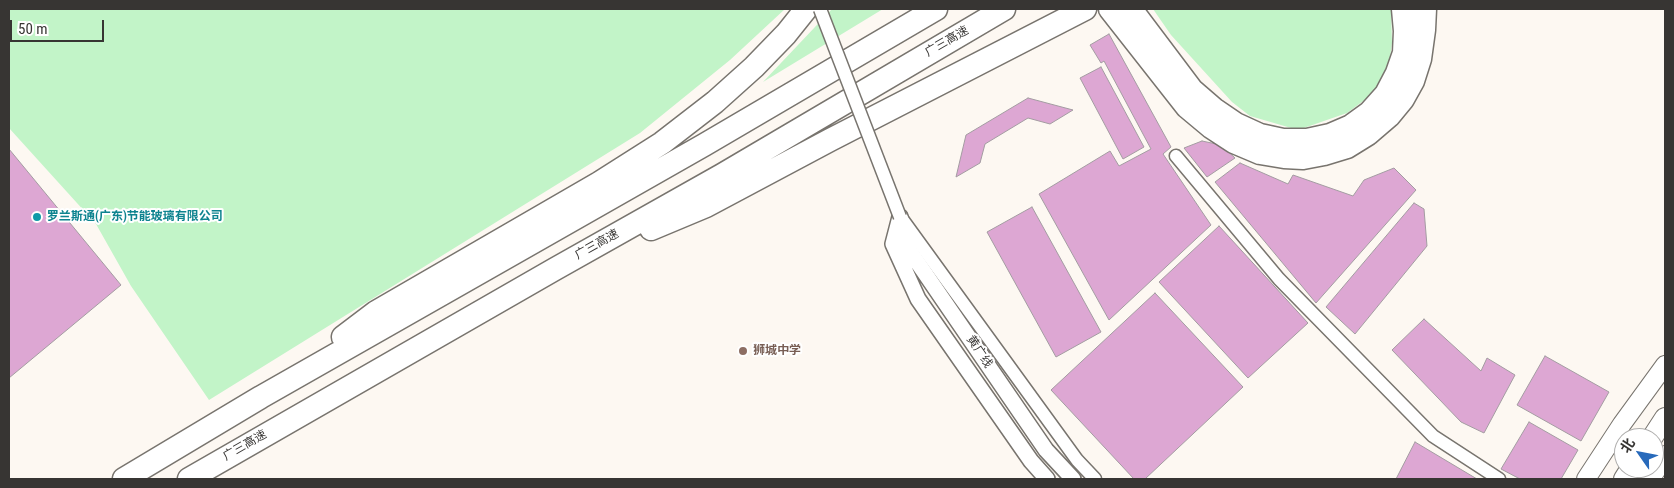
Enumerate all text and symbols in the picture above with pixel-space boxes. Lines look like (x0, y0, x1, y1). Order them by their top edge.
scale bar (12, 10, 106, 42)
text: 50 m (18, 20, 48, 38)
street label: 广三高速 (923, 24, 971, 60)
place label: 罗兰斯通(广东)节能玻璃有限公司 (47, 210, 223, 224)
marker: 罗兰斯通(广东)节能玻璃有限公司 (31, 211, 43, 223)
street label: 广三高速 (573, 227, 621, 263)
street label: 黄广线 (963, 333, 995, 371)
place label: 狮城中学 (753, 344, 801, 358)
marker: 狮城中学 (737, 345, 749, 357)
street label: 广三高速 (221, 428, 269, 464)
north arrow (1614, 428, 1664, 478)
text: 北 (1617, 435, 1638, 456)

